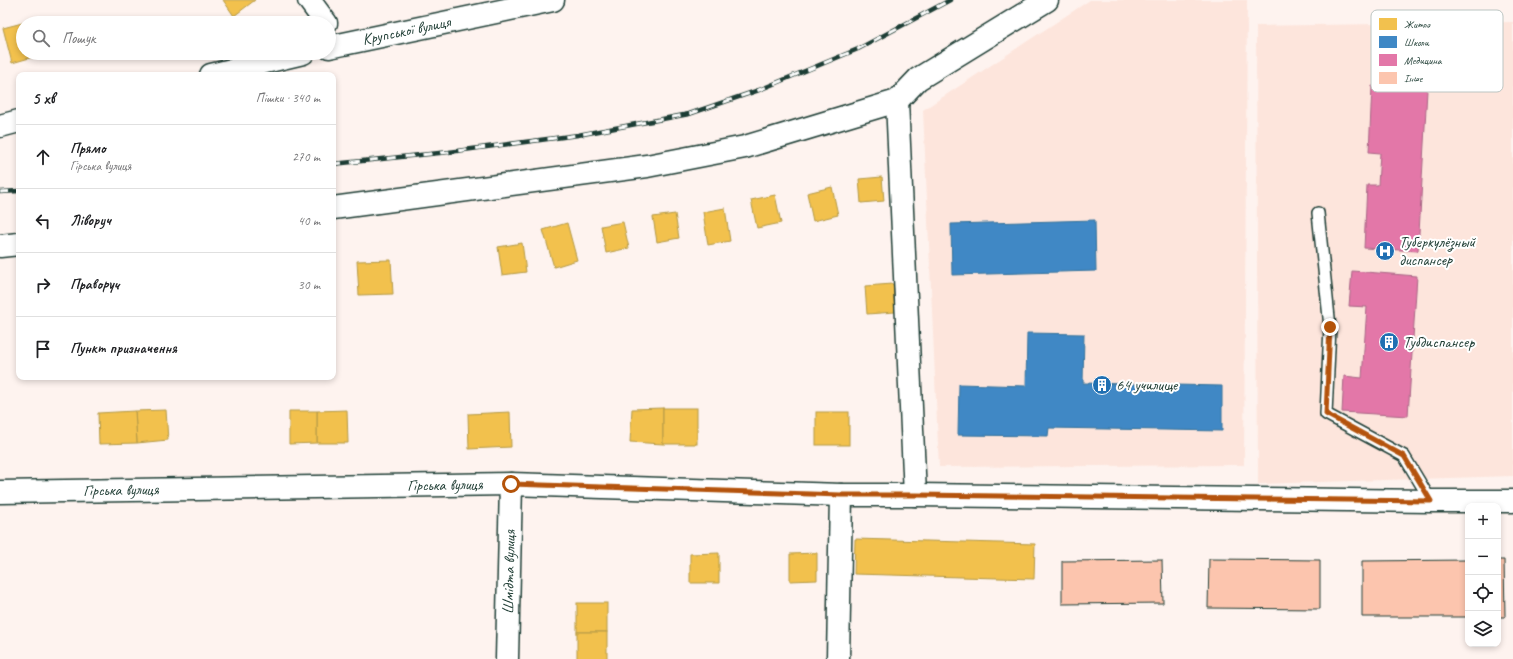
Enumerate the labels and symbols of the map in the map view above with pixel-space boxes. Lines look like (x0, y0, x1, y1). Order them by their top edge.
legend (1371, 10, 1503, 92)
street label: Крупської вулиця (361, 12, 454, 50)
text: Житло (1404, 17, 1431, 31)
text: Школи (1404, 35, 1430, 49)
text: Медицина (1404, 53, 1443, 67)
text: Інше (1404, 71, 1424, 85)
place label: Туберкулёзный диспансер (1399, 232, 1476, 270)
hospital icon: Туберкулёзный диспансер (1374, 240, 1396, 262)
route end (1321, 318, 1339, 336)
building icon: Тубдиспансер (1378, 331, 1400, 353)
place label: Тубдиспансер (1403, 332, 1475, 352)
building icon: 64 училище (1091, 374, 1113, 396)
place label: 64 училище (1116, 375, 1179, 395)
street label: Гірська вулиця (407, 474, 484, 496)
route start (502, 475, 520, 493)
street label: Гірська вулиця (83, 479, 160, 501)
street label: Шмідта вулиця (498, 528, 520, 614)

